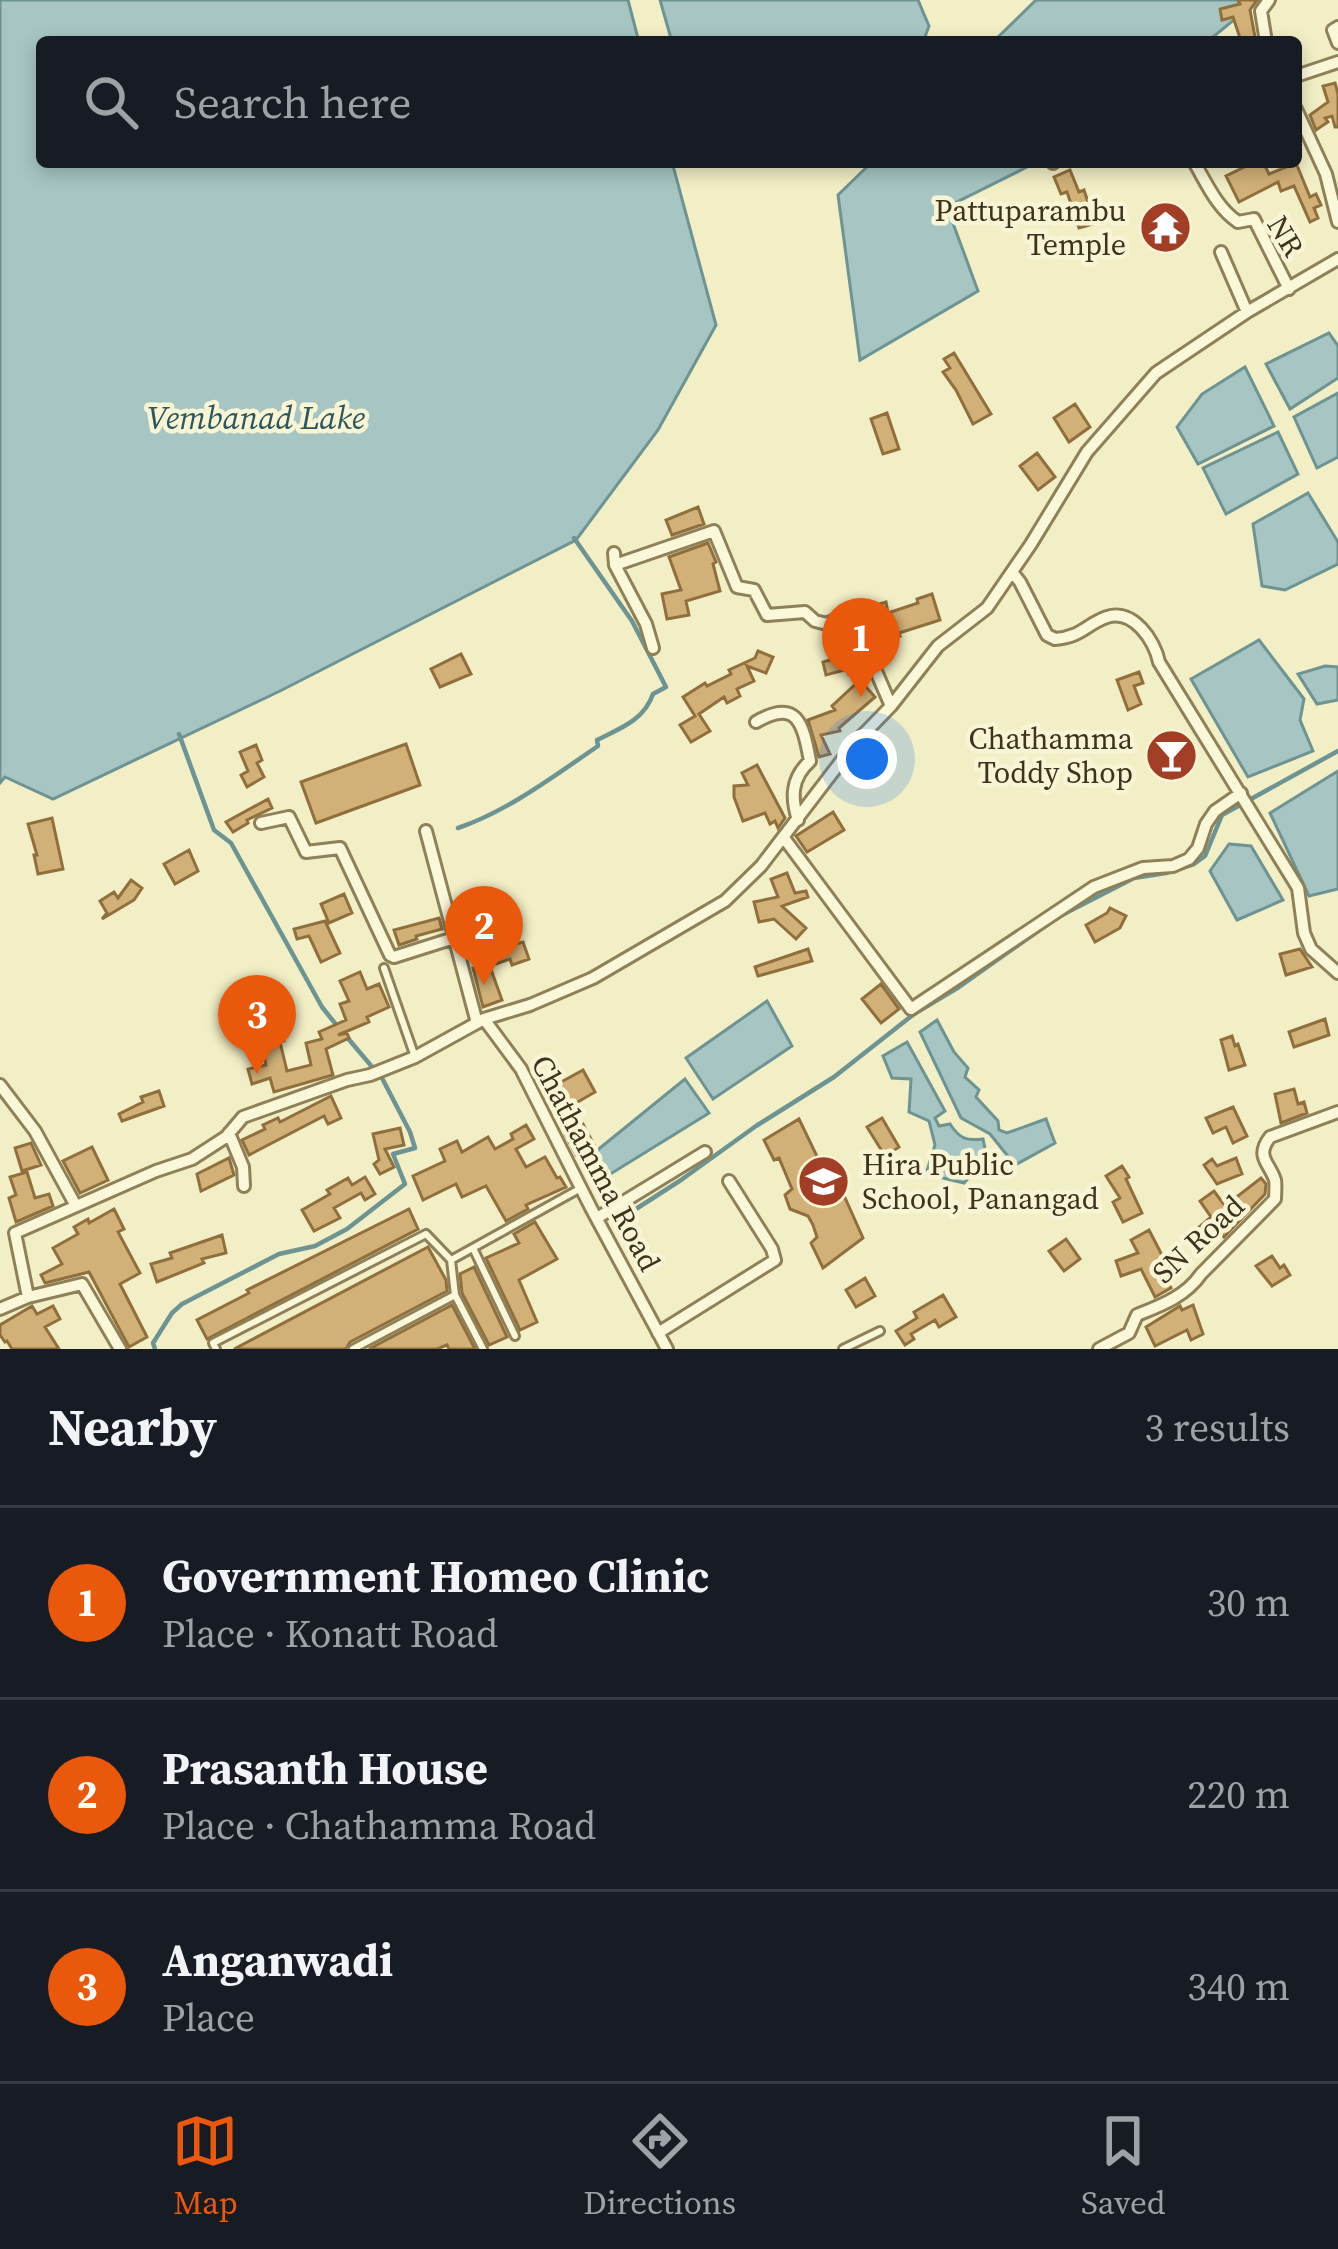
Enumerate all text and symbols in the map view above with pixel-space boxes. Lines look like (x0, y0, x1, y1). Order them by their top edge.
search box (36, 36, 1302, 168)
icon: search (78, 69, 144, 135)
text: Search here (174, 71, 411, 133)
place label: Pattuparambu Temple (934, 190, 1126, 265)
temple icon: Pattuparambu Temple (1137, 199, 1193, 255)
street label: NR (1258, 208, 1314, 265)
water label: Vembanad Lake (147, 395, 366, 440)
pin: 1 (822, 598, 900, 697)
place label: Chathamma Toddy Shop (969, 718, 1134, 793)
bar icon: Chathamma Toddy Shop (1144, 727, 1200, 783)
your location (837, 729, 897, 789)
pin: 2 (445, 886, 523, 985)
pin: 3 (218, 975, 296, 1074)
street label: Chathamma Road (522, 1048, 670, 1278)
place label: Hira Public School, Panangad (862, 1144, 1099, 1219)
school or university icon: Hira Public School, Panangad (795, 1153, 851, 1209)
street label: SN Road (1143, 1186, 1253, 1292)
text: Nearby (48, 1392, 217, 1462)
text: 3 results (1145, 1401, 1290, 1454)
text: Government Homeo Clinic (162, 1545, 709, 1607)
text: 1 (76, 1576, 98, 1629)
text: 30 m (1207, 1576, 1290, 1629)
text: Place · Konatt Road (162, 1607, 498, 1660)
text: Prasanth House (162, 1737, 488, 1799)
text: 2 (76, 1768, 98, 1821)
text: 220 m (1187, 1768, 1290, 1821)
text: Place · Chathamma Road (162, 1799, 596, 1852)
text: Anganwadi (162, 1929, 393, 1991)
text: 3 (76, 1960, 98, 2013)
text: 340 m (1187, 1960, 1290, 2013)
text: Place (162, 1991, 255, 2044)
tab: Map (172, 2108, 238, 2225)
tab: Directions (583, 2108, 736, 2225)
tab: Saved (1081, 2108, 1166, 2225)

